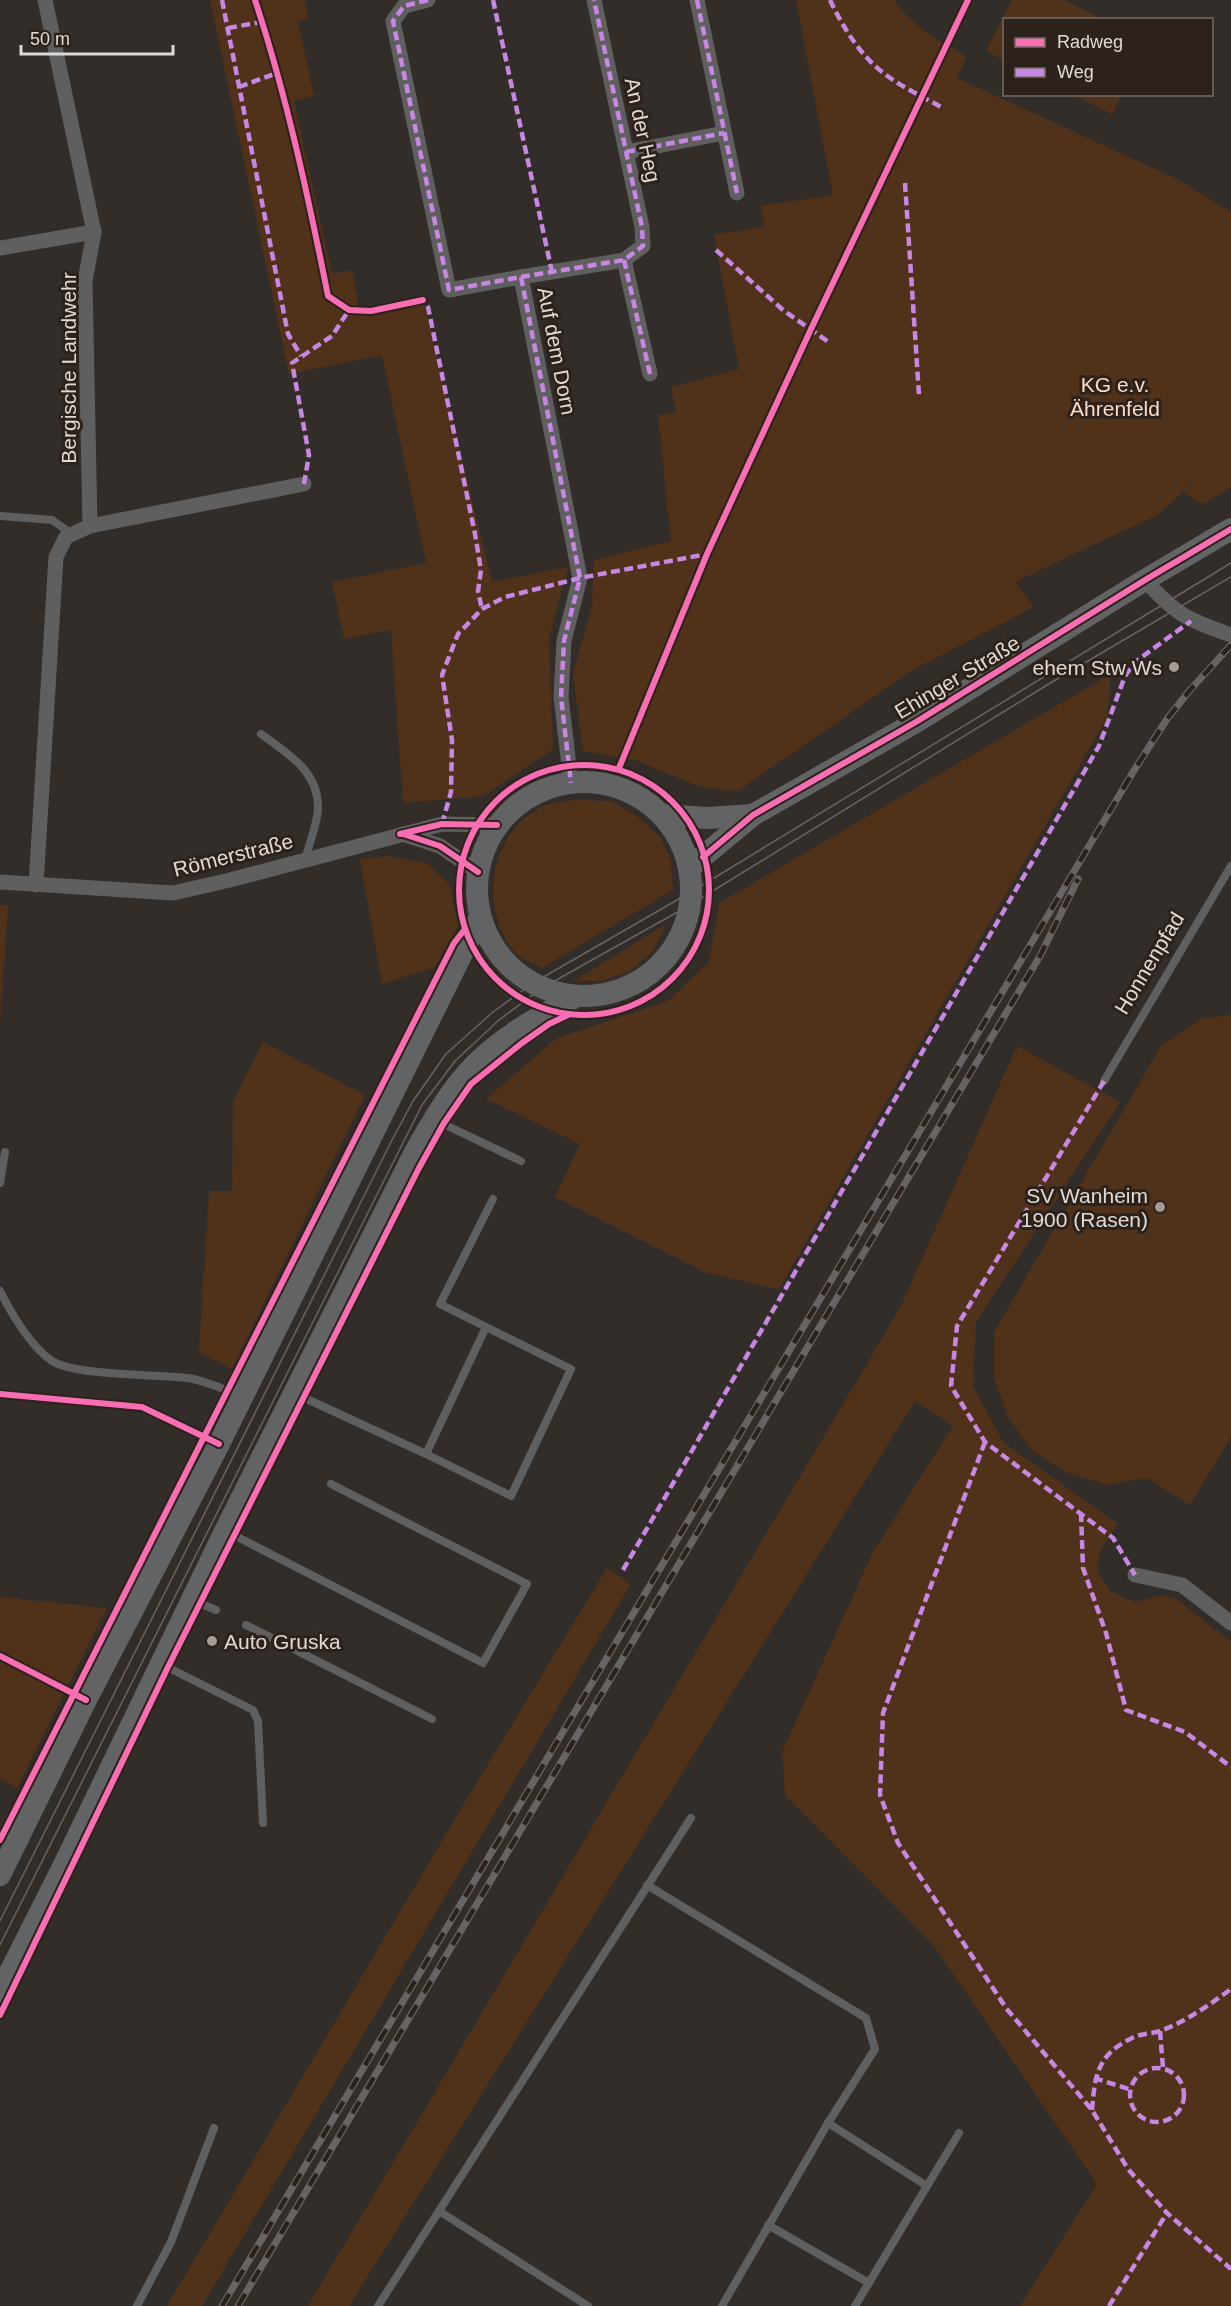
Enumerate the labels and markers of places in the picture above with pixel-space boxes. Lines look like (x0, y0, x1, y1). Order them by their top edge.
place label: ehem Stw Ws (1032, 656, 1162, 679)
marker: ehem Stw Ws (1167, 660, 1181, 674)
place label: SV Wanheim 1900 (Rasen) (1021, 1184, 1148, 1231)
marker: SV Wanheim 1900 (Rasen) (1153, 1200, 1167, 1214)
place label: Auto Gruska (224, 1630, 341, 1653)
marker: Auto Gruska (205, 1634, 219, 1648)

